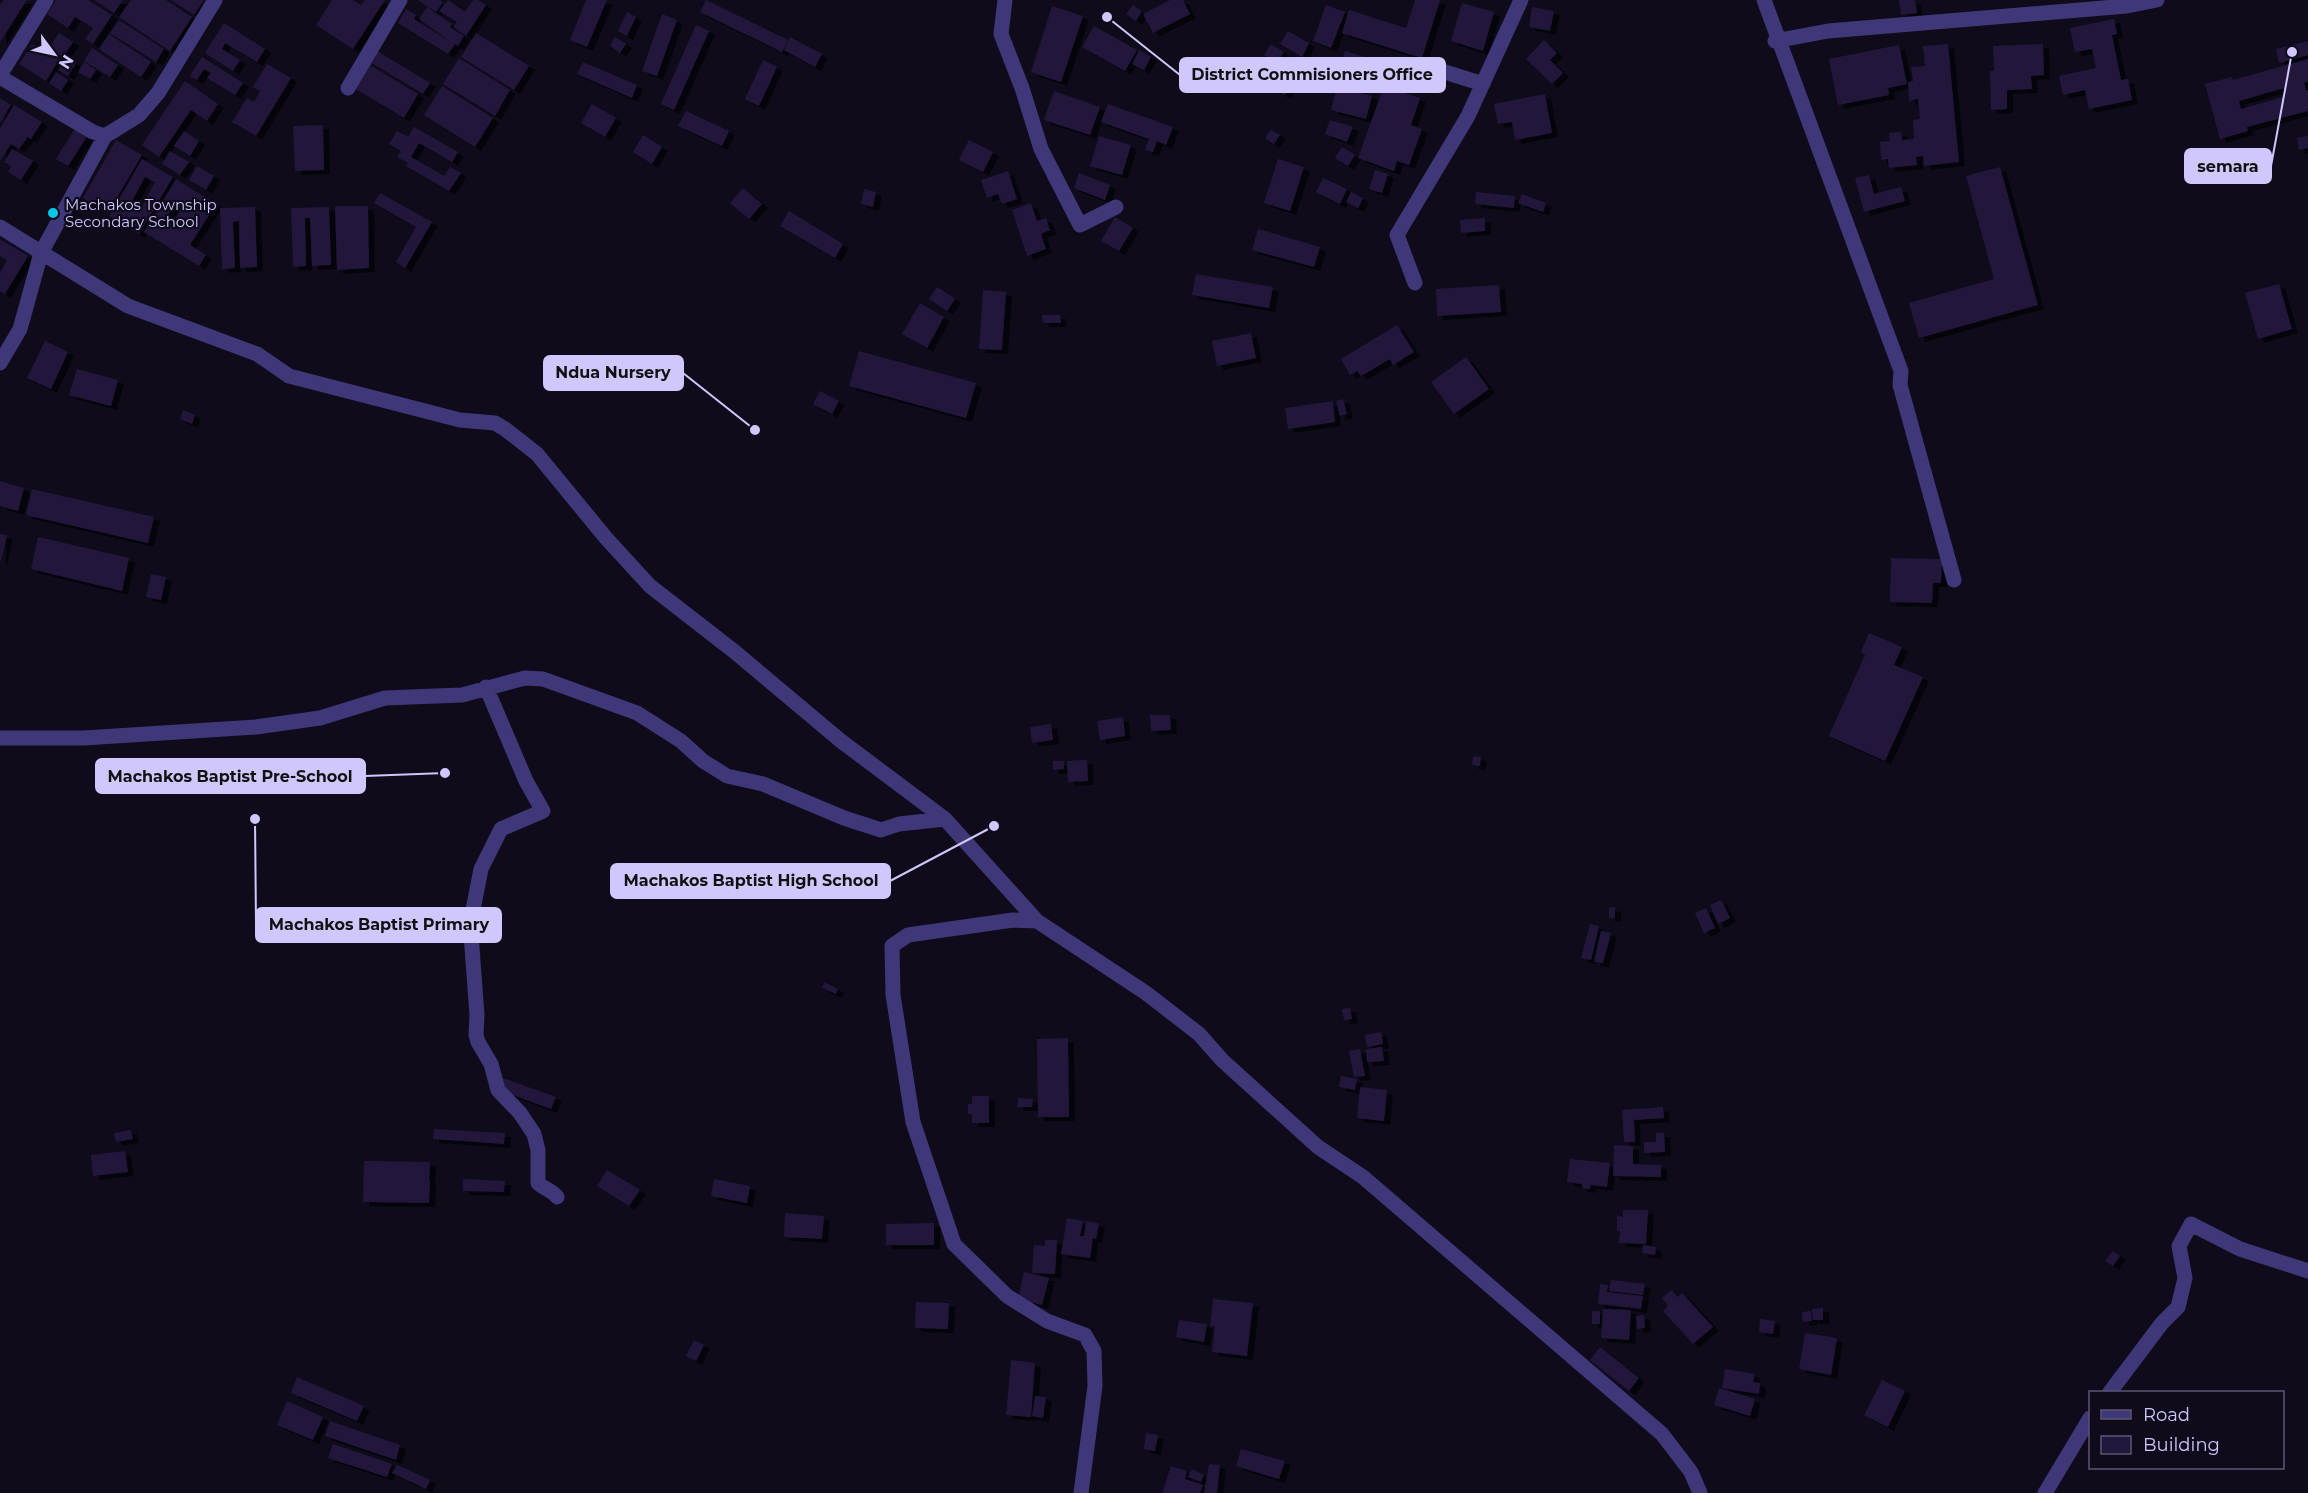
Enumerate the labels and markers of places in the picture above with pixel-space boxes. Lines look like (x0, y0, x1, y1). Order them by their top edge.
callout: District Commisioners Office (1180, 58, 1445, 92)
callout: semara (2185, 149, 2271, 183)
place label: Machakos Township Secondary School (65, 195, 217, 231)
marker: Machakos Township Secondary School (46, 206, 60, 220)
callout: Ndua Nursery (544, 356, 683, 390)
callout: Machakos Baptist Pre-School (96, 759, 365, 793)
callout: Machakos Baptist High School (611, 864, 890, 898)
callout: Machakos Baptist Primary (256, 908, 501, 942)

